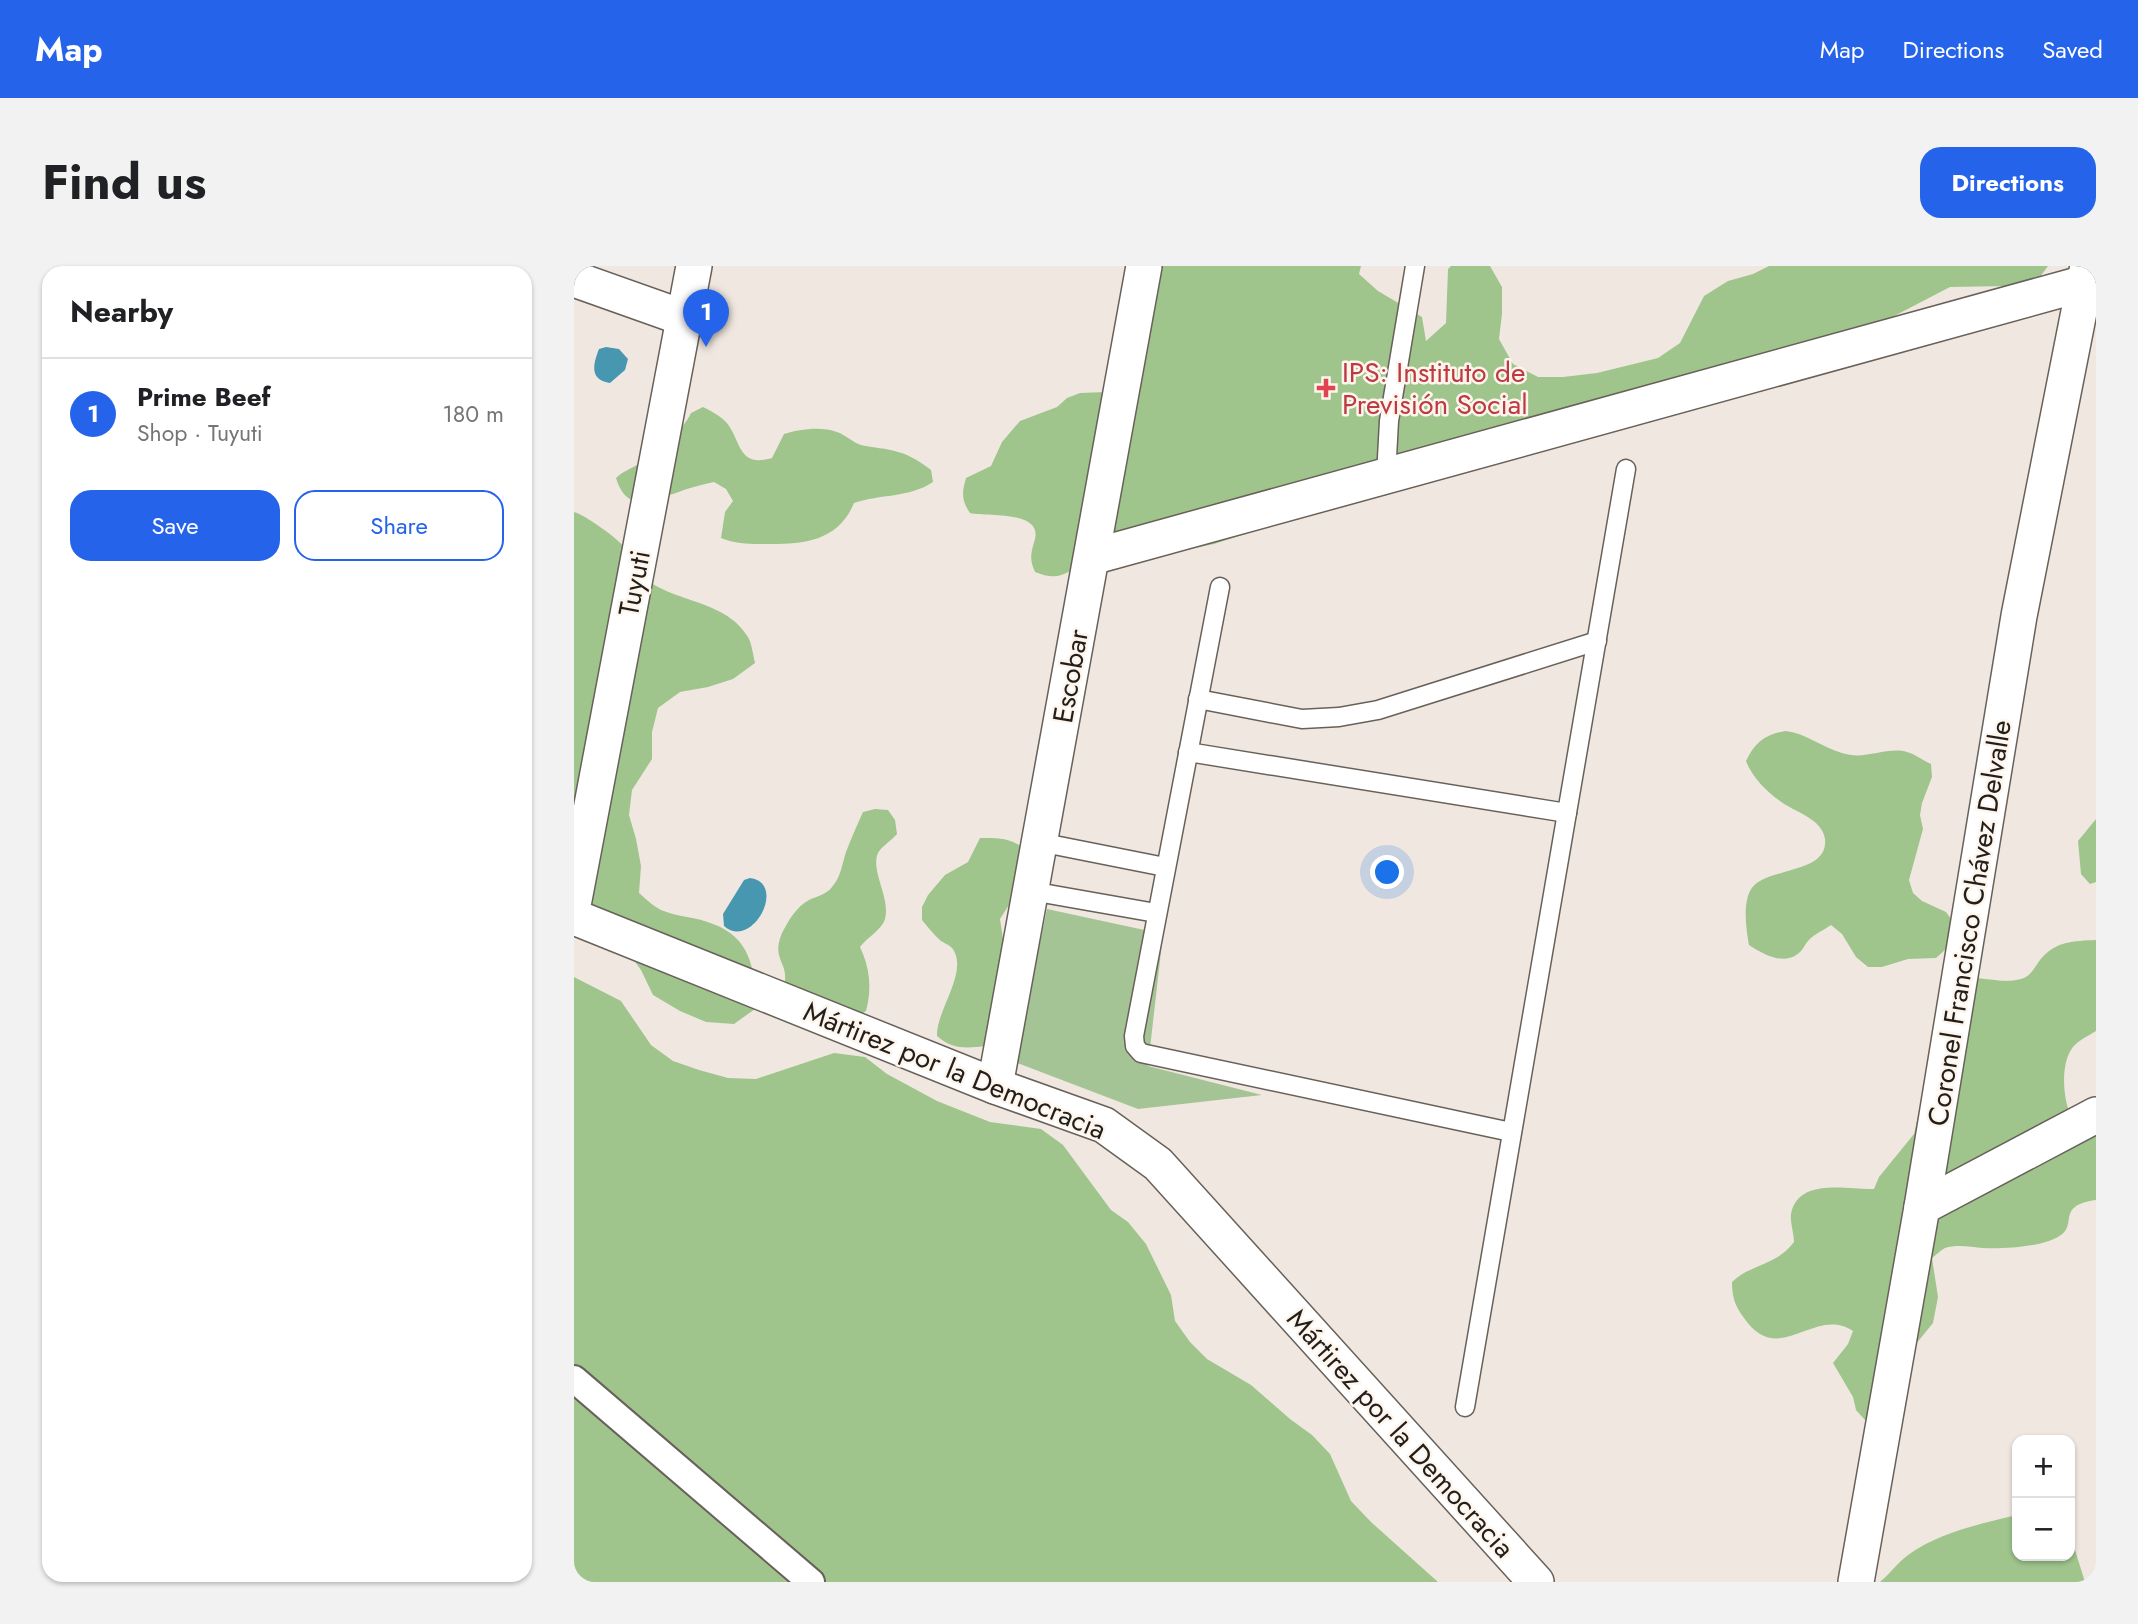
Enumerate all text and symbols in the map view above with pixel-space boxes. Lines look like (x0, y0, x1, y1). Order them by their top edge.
text: Map (35, 26, 103, 73)
text: Map (1820, 32, 1865, 67)
text: Directions (1903, 32, 2004, 67)
text: Saved (2042, 32, 2103, 67)
text: Find us (42, 147, 206, 217)
button: Directions (1920, 147, 2096, 218)
pin: 1 (683, 289, 729, 347)
text: Nearby (70, 290, 173, 333)
place label: IPS: Instituto de Previsión Social (1342, 352, 1528, 425)
text: Prime Beef (137, 378, 271, 416)
marker: IPS: Instituto de Previsión Social (1316, 378, 1336, 398)
text: 1 (87, 397, 99, 431)
text: 180 m (442, 397, 504, 431)
text: Shop · Tuyuti (137, 416, 263, 450)
button: Save (70, 490, 280, 561)
button: Share (294, 490, 504, 561)
street label: Tuyuti (608, 547, 661, 620)
street label: Escobar (1042, 626, 1099, 726)
street label: Coronel Francisco Chávez Delvalle (1917, 717, 2022, 1129)
your location (1370, 855, 1404, 889)
street label: Mártirez por la Democracia (797, 991, 1112, 1150)
street label: Mártirez por la Democracia (1277, 1300, 1524, 1567)
map controls (2012, 1435, 2075, 1561)
button: + (2012, 1435, 2075, 1498)
button: − (2012, 1498, 2075, 1561)

